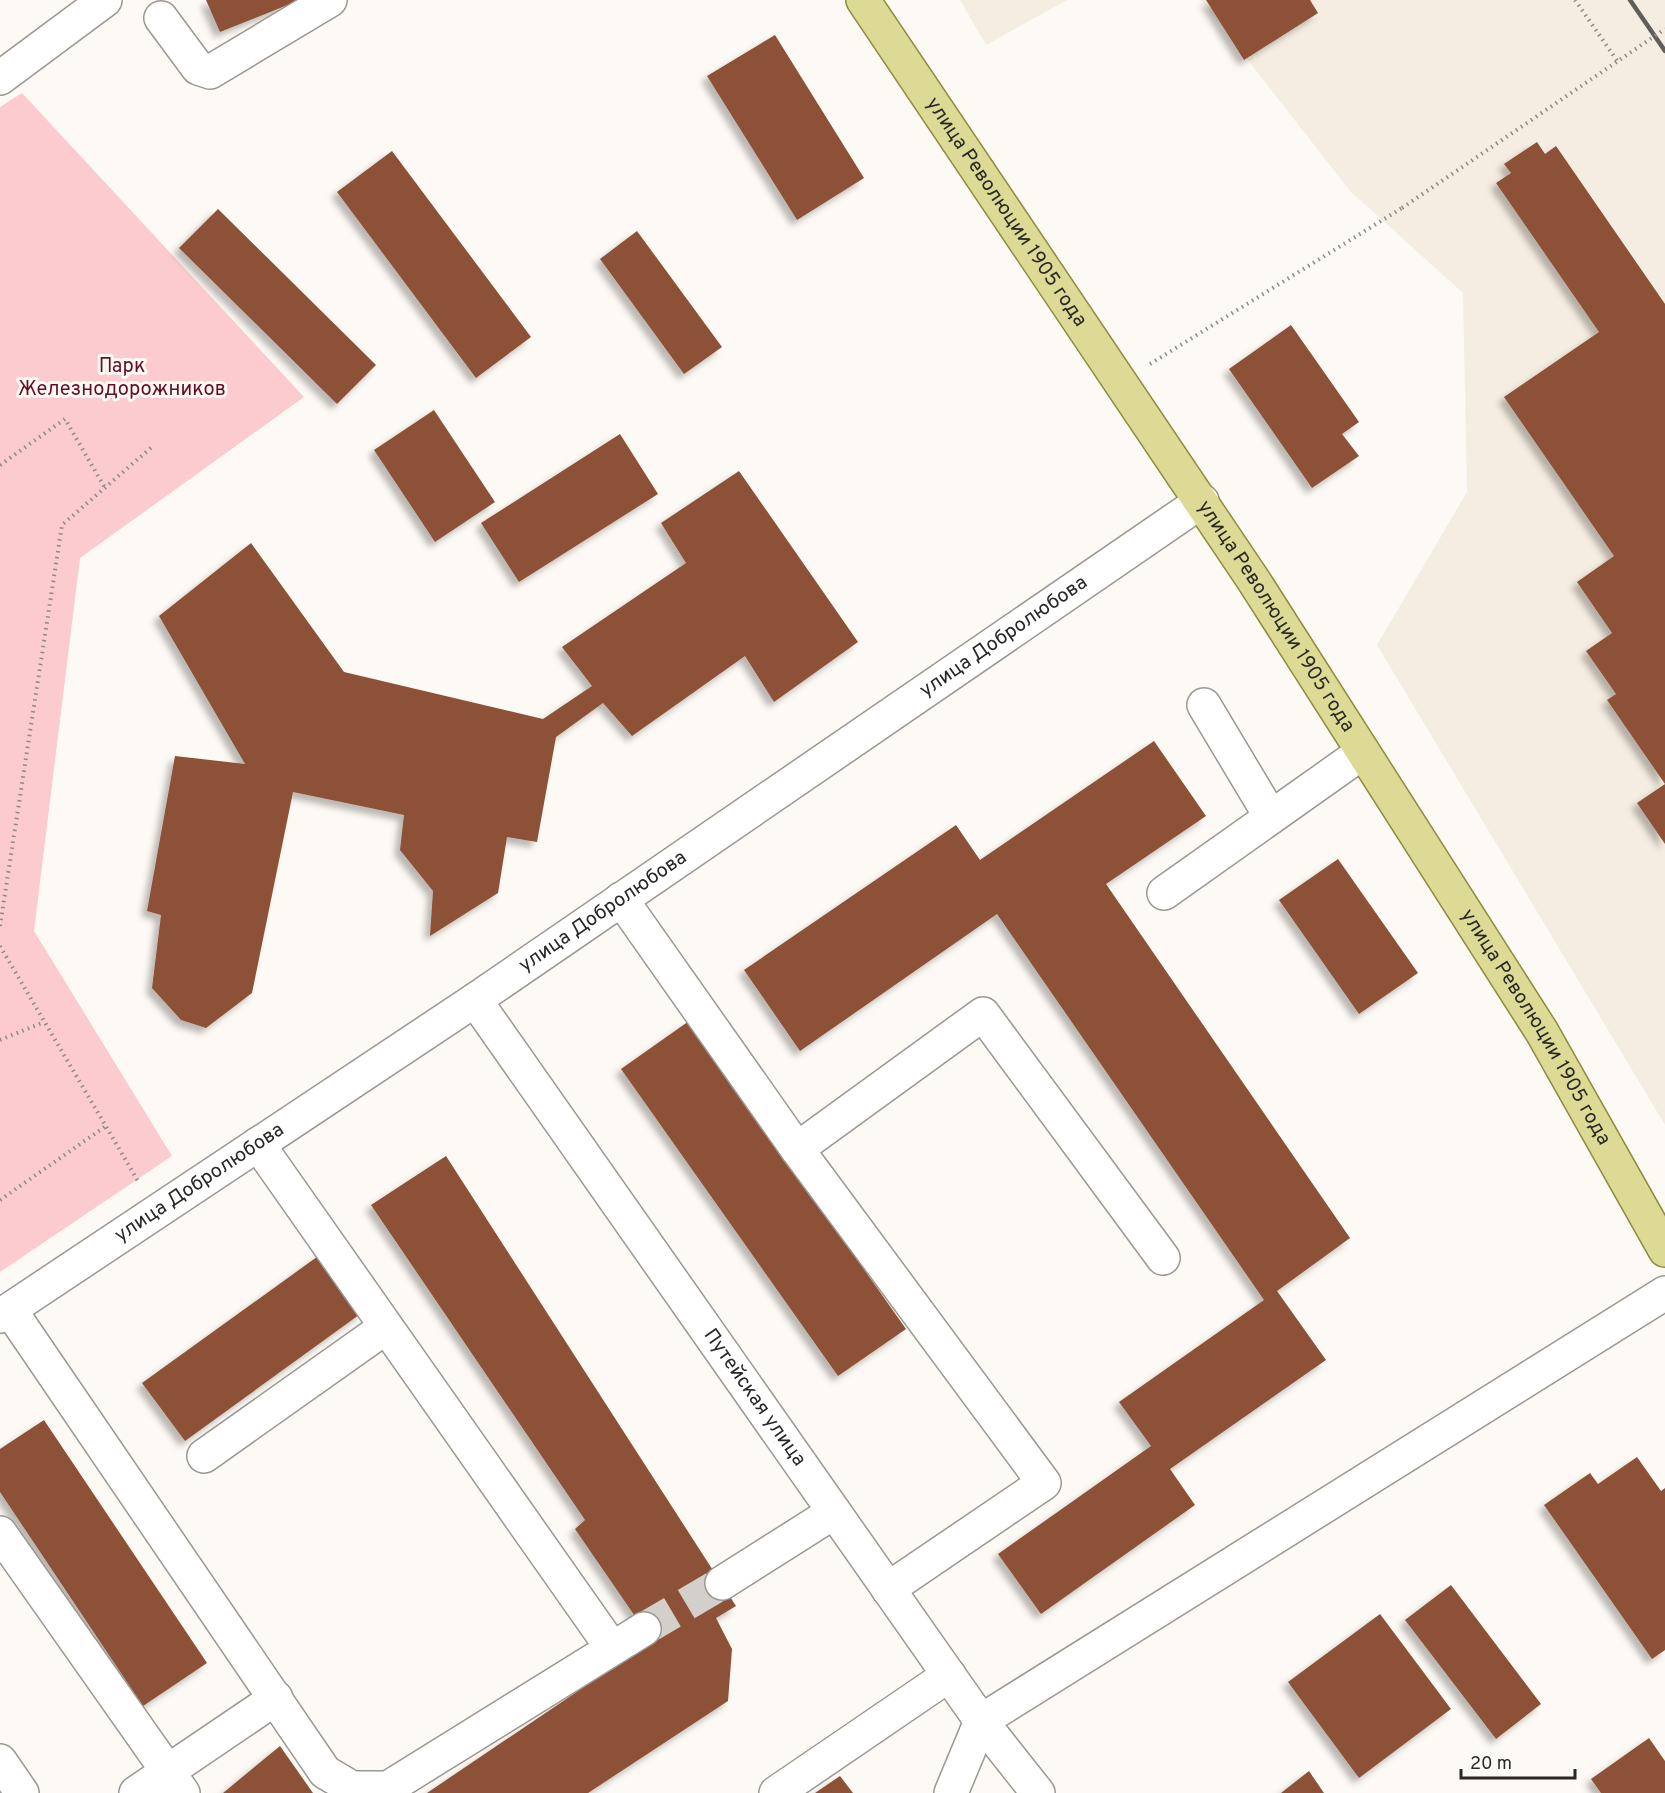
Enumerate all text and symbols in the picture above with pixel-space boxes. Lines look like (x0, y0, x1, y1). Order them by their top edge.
street label: улица Революции 1905 года (919, 93, 1092, 332)
park label: Парк Железнодорожников (18, 354, 226, 403)
street label: улица Революции 1905 года (1191, 496, 1360, 737)
street label: улица Добролюбова (915, 570, 1093, 704)
street label: улица Добролюбова (514, 845, 692, 979)
street label: улица Революции 1905 года (1454, 904, 1616, 1150)
street label: улица Добролюбова (110, 1117, 290, 1249)
street label: Путейская улица (697, 1324, 811, 1472)
scale bar (1461, 1742, 1575, 1780)
text: 20 m (1470, 1753, 1512, 1776)

